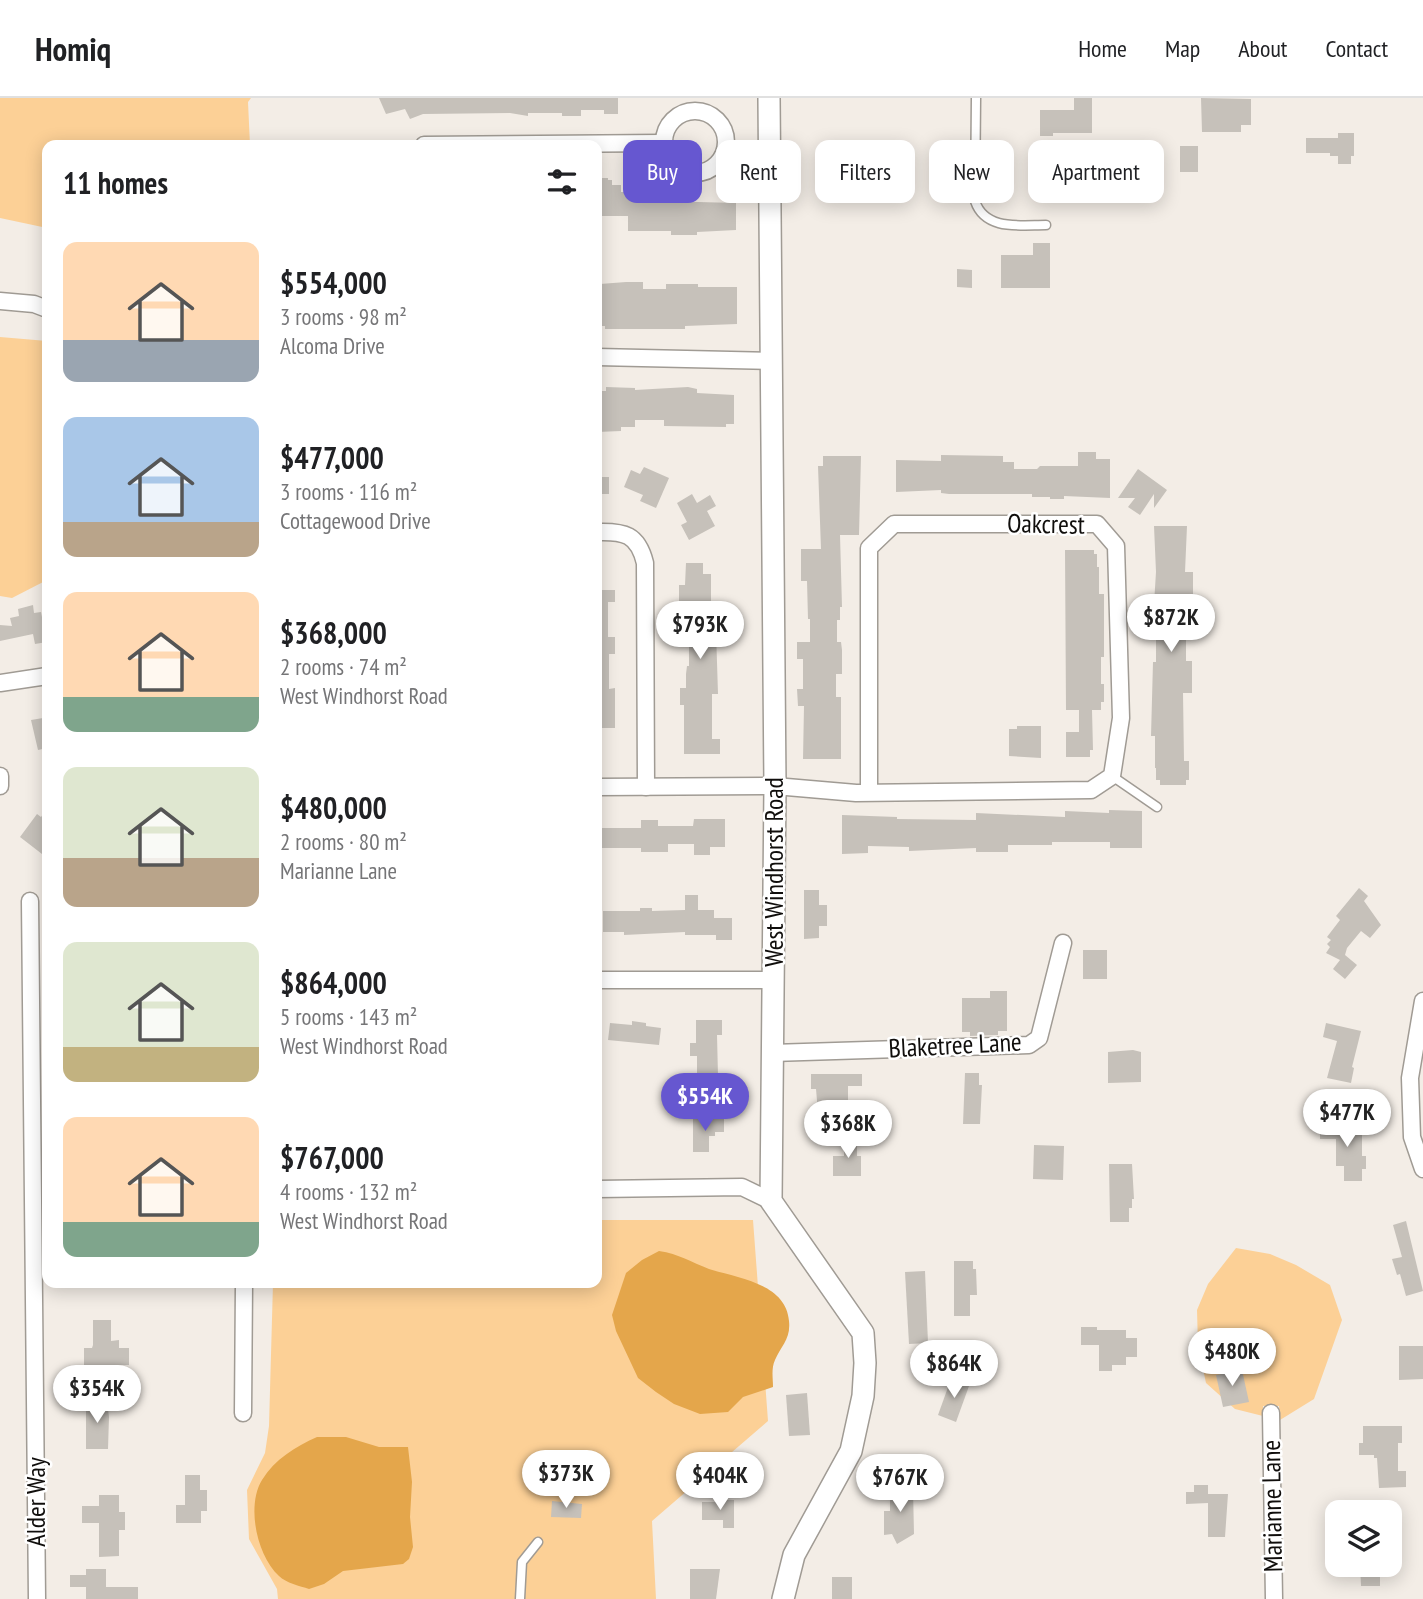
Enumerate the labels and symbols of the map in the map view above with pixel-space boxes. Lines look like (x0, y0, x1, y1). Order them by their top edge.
street label: Oakcrest (1007, 506, 1085, 541)
pin: $872K (1122, 594, 1220, 654)
pin: $793K (651, 602, 749, 661)
street label: West Windhorst Road (757, 777, 790, 967)
street label: Blaketree Lane (888, 1025, 1022, 1064)
pin: $554K (656, 1074, 754, 1133)
pin: $477K (1298, 1090, 1396, 1149)
pin: $368K (799, 1100, 897, 1160)
pin: $480K (1183, 1328, 1281, 1388)
pin: $864K (905, 1340, 1003, 1400)
pin: $354K (48, 1366, 146, 1425)
street label: Marianne Lane (1254, 1440, 1289, 1572)
pin: $373K (517, 1450, 615, 1510)
pin: $404K (671, 1452, 769, 1512)
pin: $767K (851, 1454, 949, 1514)
street label: Alder Way (19, 1457, 52, 1547)

